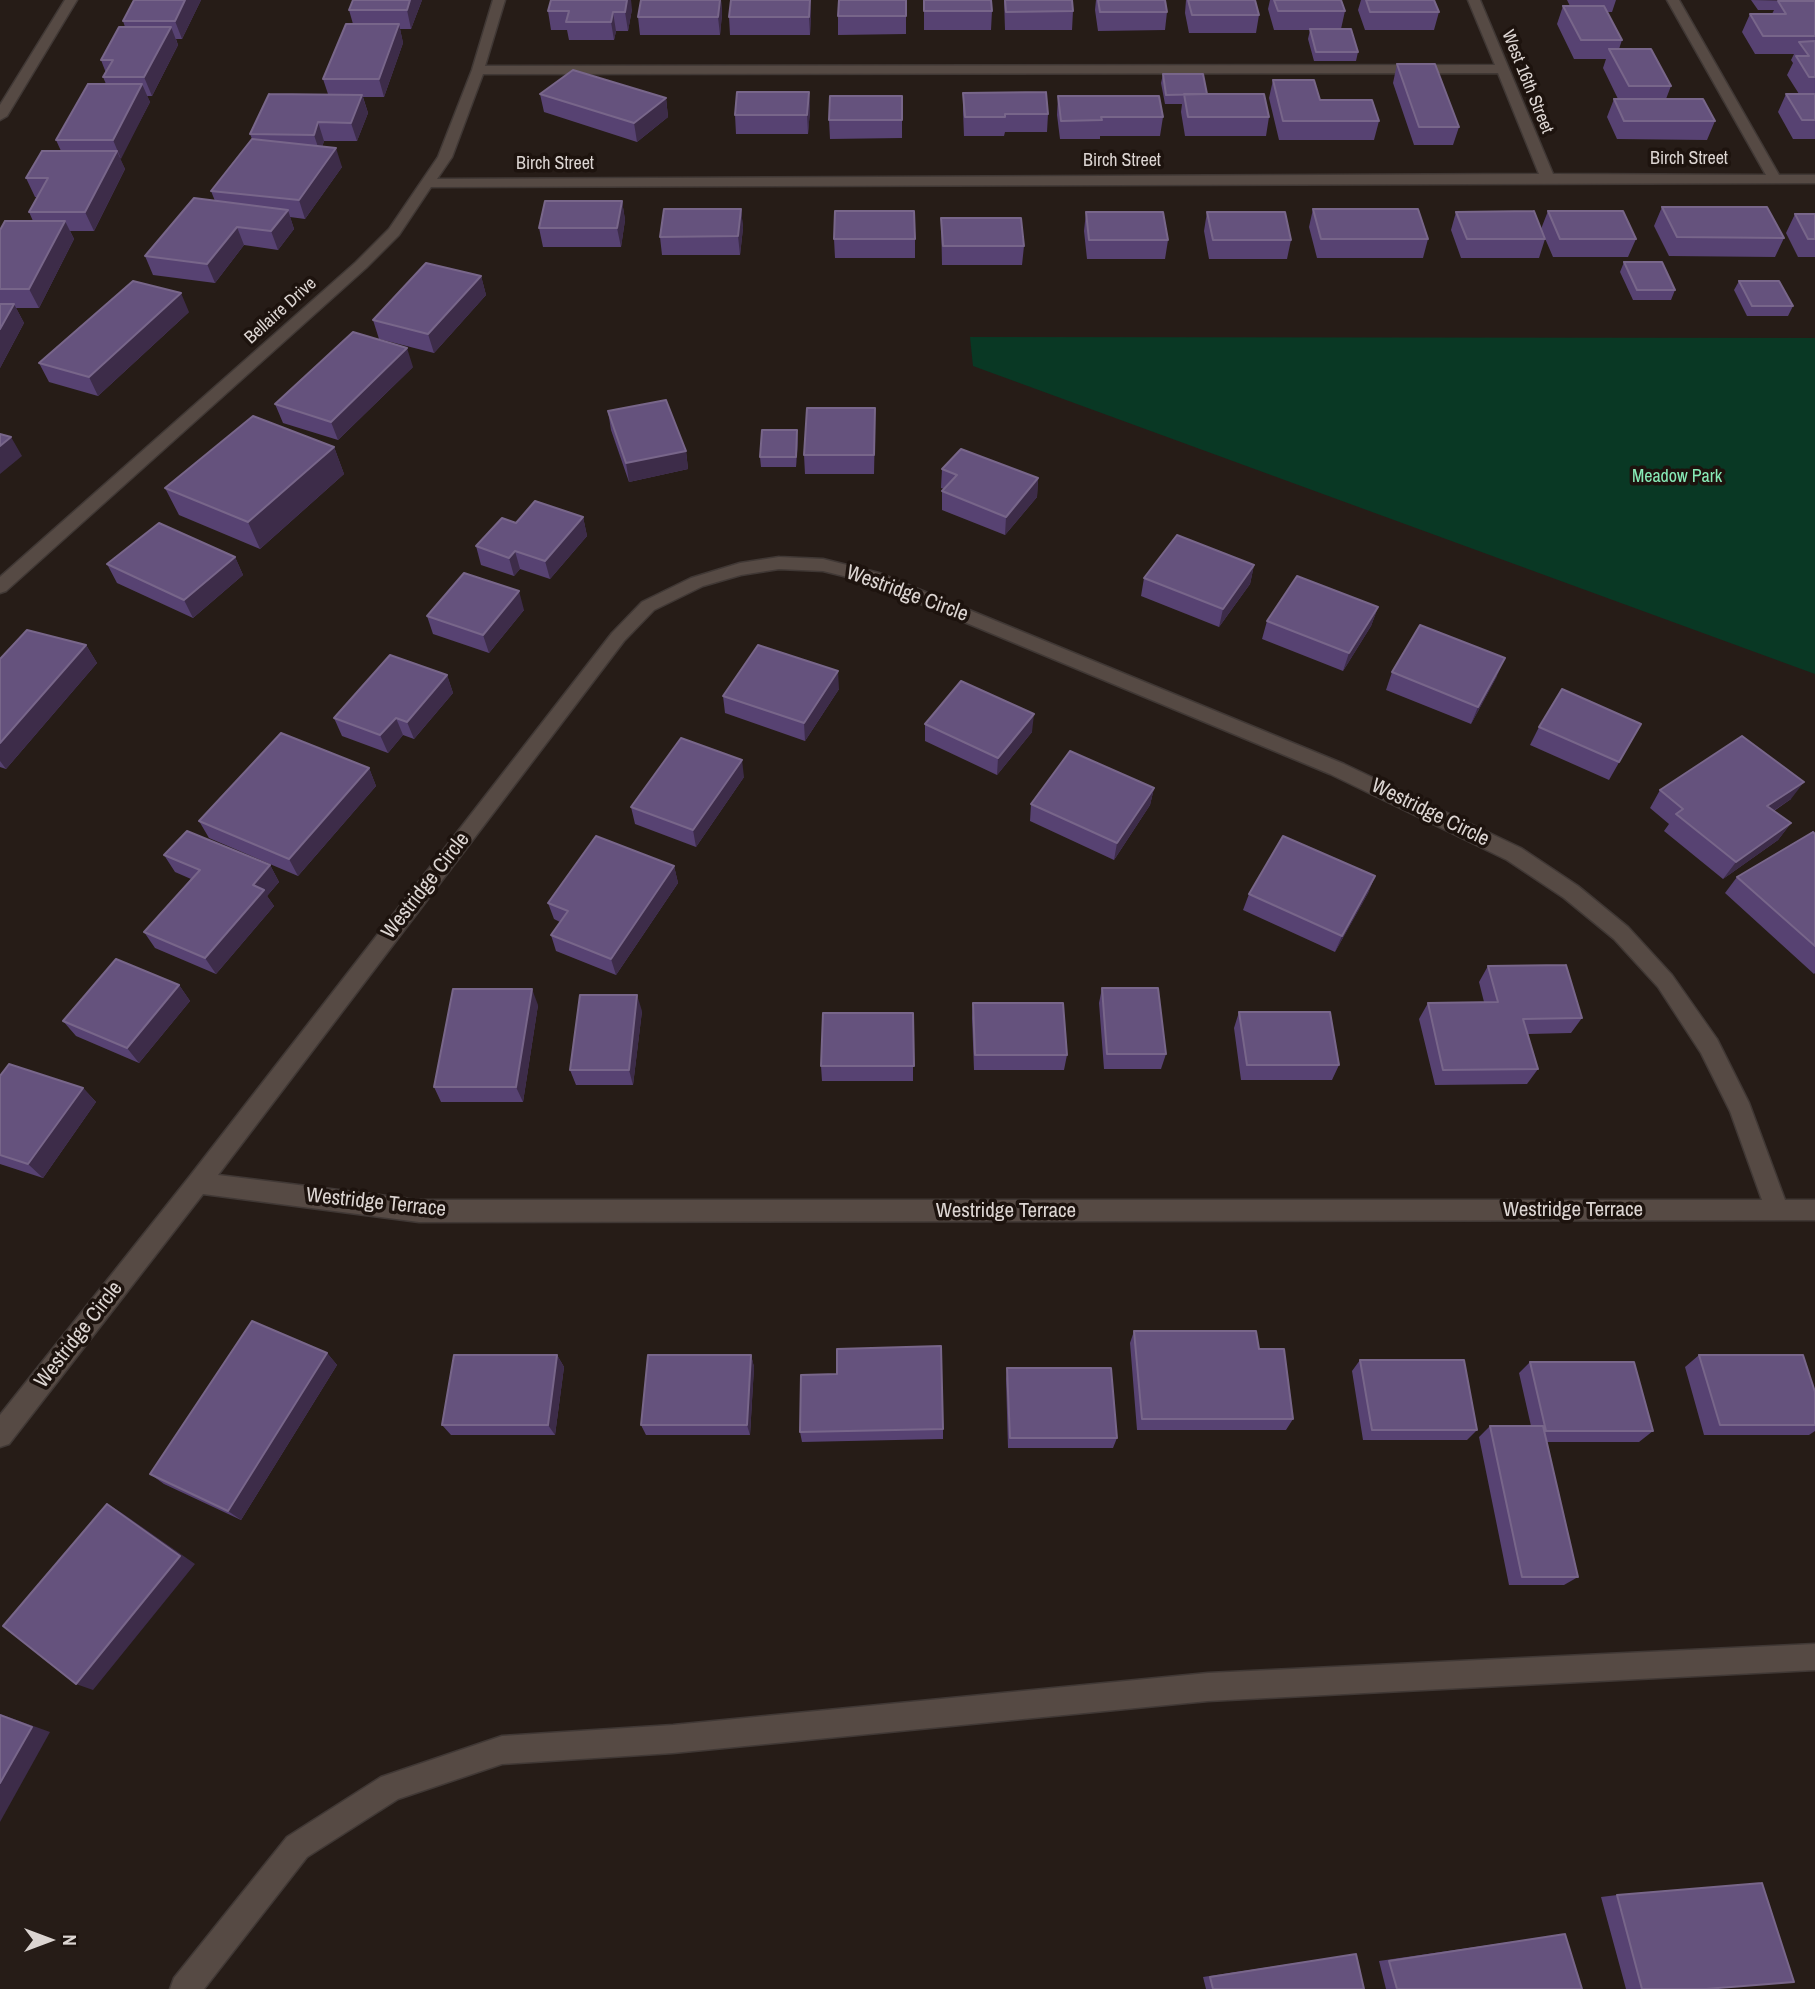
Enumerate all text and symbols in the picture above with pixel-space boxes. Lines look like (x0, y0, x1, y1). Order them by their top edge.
street label: West 16th Street (1496, 27, 1558, 137)
street label: Birch Street (1650, 148, 1728, 170)
street label: Birch Street (1083, 150, 1161, 172)
street label: Birch Street (516, 153, 594, 175)
street label: Bellaire Drive (241, 273, 321, 349)
park label: Meadow Park (1632, 466, 1722, 488)
street label: Westridge Circle (843, 560, 971, 628)
street label: Westridge Circle (1367, 774, 1493, 852)
street label: Westridge Circle (377, 828, 475, 944)
street label: Westridge Terrace (305, 1183, 447, 1223)
street label: Westridge Terrace (1503, 1197, 1643, 1223)
street label: Westridge Terrace (936, 1198, 1076, 1224)
street label: Westridge Circle (30, 1277, 128, 1393)
north arrow (14, 1905, 84, 1975)
text: N (57, 1934, 83, 1946)

